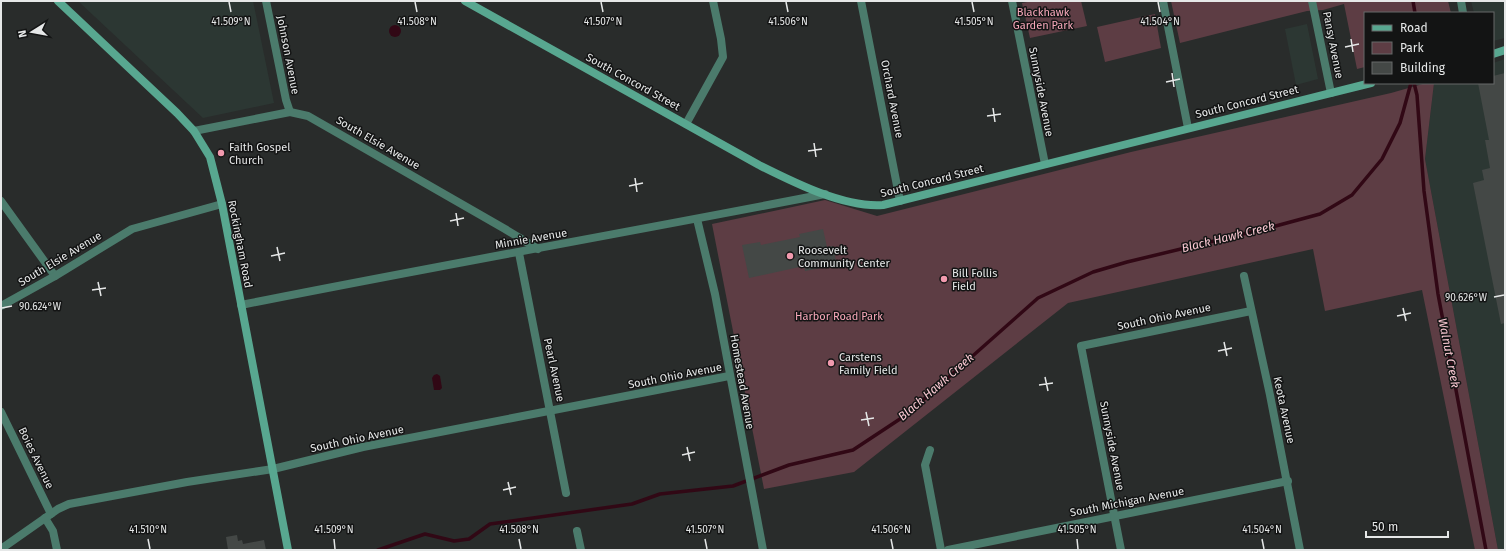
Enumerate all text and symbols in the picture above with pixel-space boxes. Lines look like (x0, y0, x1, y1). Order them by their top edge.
park label: Blackhawk Garden Park (1013, 6, 1074, 32)
street label: Pansy Avenue (1320, 10, 1346, 80)
north arrow (12, 12, 52, 52)
legend (1364, 12, 1494, 84)
street label: Johnson Avenue (274, 14, 302, 96)
text: 41.509°N (211, 16, 251, 28)
text: 41.508°N (397, 16, 437, 28)
text: 41.507°N (584, 16, 622, 28)
text: 41.506°N (768, 16, 808, 28)
text: 41.505°N (954, 16, 994, 28)
text: 41.504°N (1140, 16, 1180, 28)
text: Road (1400, 21, 1428, 35)
text: N (16, 29, 30, 39)
text: Park (1400, 41, 1424, 55)
street label: Sunnyside Avenue (1026, 46, 1056, 138)
street label: South Concord Street (584, 51, 682, 113)
street label: Orchard Avenue (878, 59, 906, 139)
text: Building (1400, 61, 1446, 75)
street label: South Concord Street (1194, 83, 1300, 121)
street label: South Elsie Avenue (334, 114, 422, 172)
place label: Faith Gospel Church (229, 141, 290, 167)
marker: Faith Gospel Church (216, 148, 226, 158)
street label: South Concord Street (879, 162, 985, 200)
street label: Rockingham Road (225, 199, 255, 289)
water label: Black Hawk Creek (1180, 219, 1276, 255)
street label: Minnie Avenue (494, 226, 568, 252)
street label: South Elsie Avenue (16, 229, 104, 289)
place label: Roosevelt Community Center (798, 244, 891, 270)
marker: Roosevelt Community Center (785, 251, 795, 261)
place label: Bill Follis Field (952, 267, 997, 293)
marker: Bill Follis Field (939, 274, 949, 284)
text: 90.626°W (1445, 292, 1488, 304)
text: 90.624°W (19, 301, 62, 313)
street label: South Ohio Avenue (1116, 301, 1212, 333)
park label: Harbor Road Park (795, 310, 883, 323)
water label: Walnut Creek (1435, 317, 1463, 390)
street label: Homestead Avenue (727, 334, 757, 430)
street label: Pearl Avenue (541, 337, 567, 403)
water label: Black Hawk Creek (895, 350, 977, 424)
place label: Carstens Family Field (839, 351, 898, 377)
marker: Carstens Family Field (826, 358, 836, 368)
street label: South Ohio Avenue (627, 361, 723, 391)
street label: Keota Avenue (1271, 375, 1297, 445)
street label: Sunnyside Avenue (1097, 400, 1127, 492)
street label: South Ohio Avenue (309, 423, 405, 455)
street label: Boies Avenue (16, 425, 56, 491)
street label: South Michigan Avenue (1069, 485, 1185, 519)
scale bar (1366, 513, 1448, 539)
text: 50 m (1372, 520, 1398, 534)
text: 41.510°N (129, 524, 167, 536)
text: 41.509°N (314, 524, 354, 536)
text: 41.508°N (499, 524, 539, 536)
text: 41.507°N (686, 524, 724, 536)
text: 41.506°N (871, 524, 911, 536)
text: 41.505°N (1057, 524, 1097, 536)
text: 41.504°N (1242, 524, 1282, 536)

